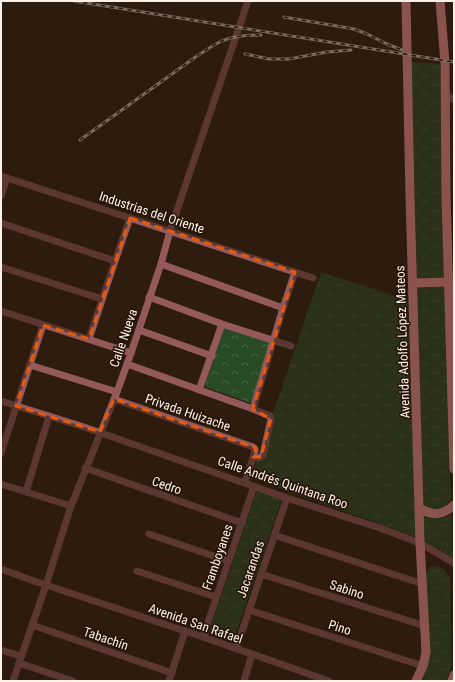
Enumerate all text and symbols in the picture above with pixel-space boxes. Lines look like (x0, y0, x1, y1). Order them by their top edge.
street label: Industrias del Oriente (97, 188, 206, 237)
street label: Avenida Adolfo López Mateos (392, 265, 413, 419)
street label: Calle Nueva (107, 307, 140, 369)
street label: Privada Huizache (143, 391, 232, 434)
street label: Calle Andrés Quintana Roo (216, 453, 350, 512)
street label: Cedro (150, 473, 184, 497)
street label: Framboyanes (199, 522, 236, 592)
street label: Jacarandas (234, 538, 267, 600)
street label: Sabino (328, 577, 366, 602)
street label: Avenida San Rafael (147, 600, 245, 647)
street label: Pino (327, 617, 353, 638)
street label: Tabachín (81, 624, 130, 653)

